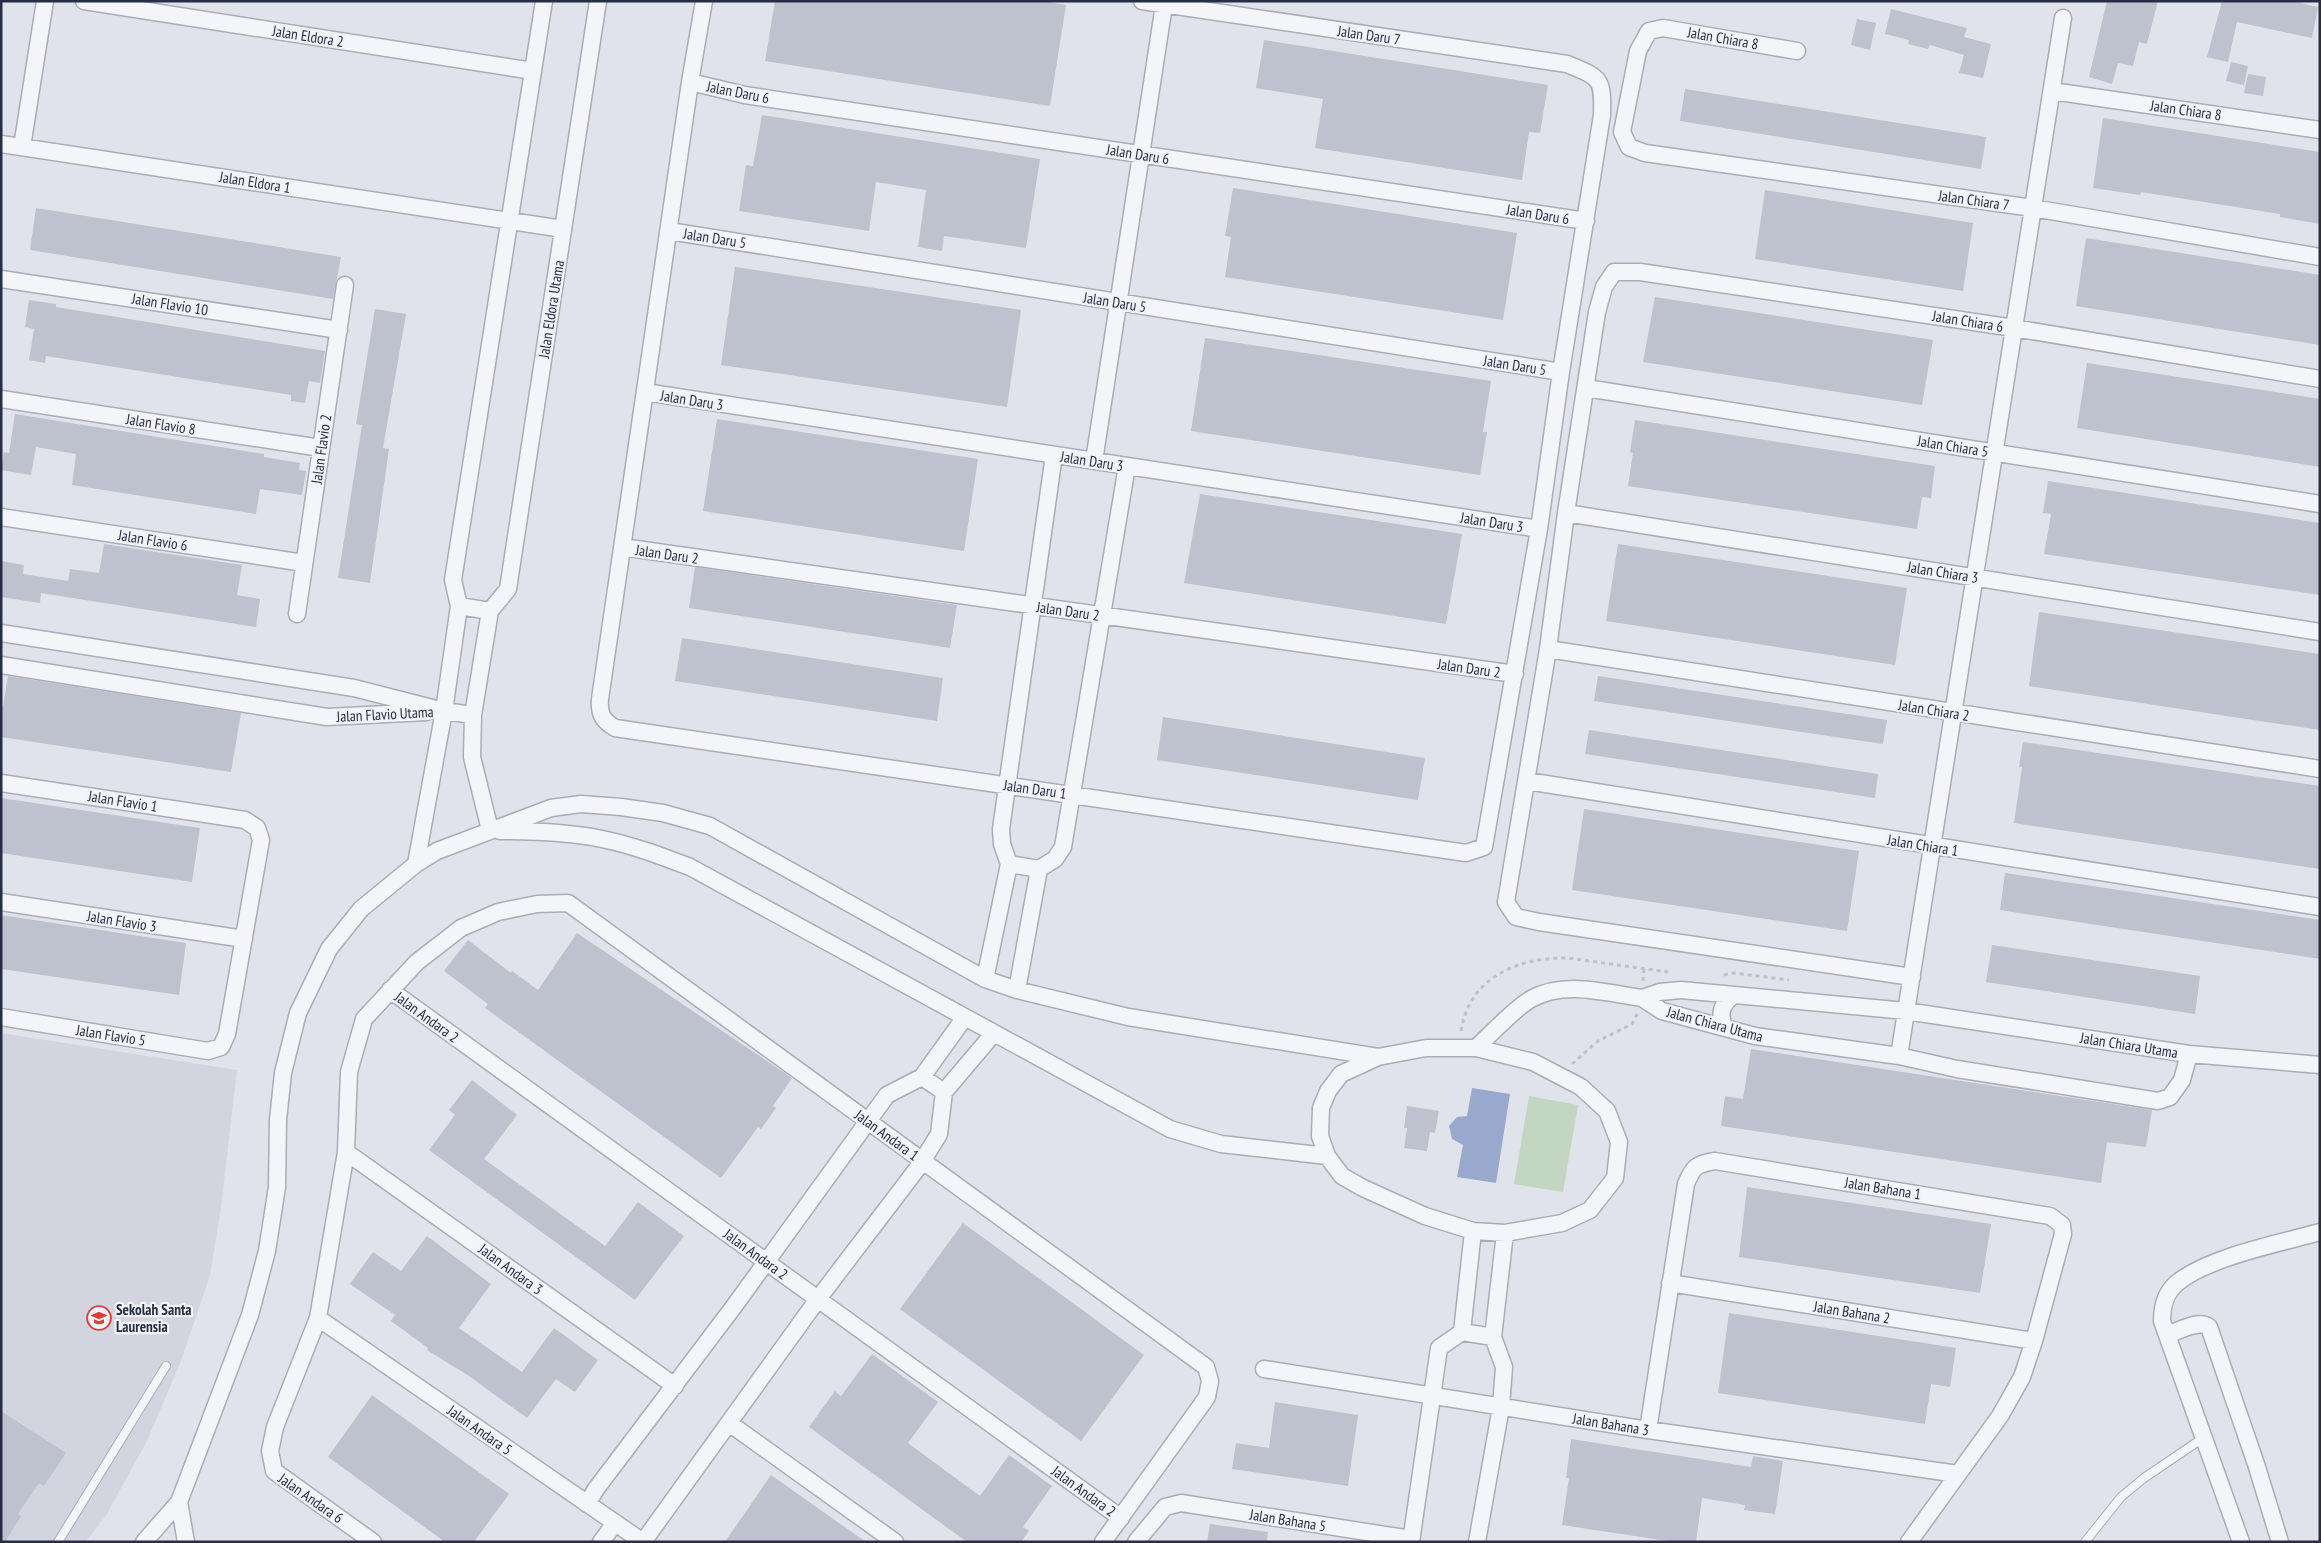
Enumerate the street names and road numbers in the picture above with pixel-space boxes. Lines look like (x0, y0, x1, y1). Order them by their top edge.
street label: Jalan Eldora 2 (270, 21, 345, 51)
street label: Jalan Daru 7 (1335, 21, 1402, 49)
street label: Jalan Chiara 8 (1685, 22, 1760, 54)
street label: Jalan Daru 6 (704, 76, 771, 107)
street label: Jalan Chiara 8 (2148, 95, 2223, 124)
street label: Jalan Daru 6 (1104, 140, 1171, 168)
street label: Jalan Eldora 1 (217, 167, 292, 197)
street label: Jalan Chiara 7 (1936, 185, 2011, 214)
street label: Jalan Daru 6 (1504, 200, 1571, 228)
street label: Jalan Daru 5 (681, 224, 748, 252)
street label: Jalan Eldora Utama (534, 259, 568, 360)
street label: Jalan Flavio 10 (130, 288, 210, 319)
street label: Jalan Daru 5 (1081, 288, 1148, 316)
street label: Jalan Chiara 6 (1930, 306, 2005, 336)
street label: Jalan Daru 5 (1481, 351, 1548, 379)
street label: Jalan Daru 3 (658, 386, 725, 414)
street label: Jalan Flavio 8 (124, 409, 197, 439)
street label: Jalan Flavio 2 (307, 413, 335, 486)
street label: Jalan Chiara 5 (1915, 431, 1990, 461)
street label: Jalan Daru 3 (1058, 447, 1125, 475)
street label: Jalan Daru 3 (1458, 508, 1525, 536)
street label: Jalan Flavio 6 (116, 525, 189, 555)
street label: Jalan Daru 2 (633, 540, 700, 568)
street label: Jalan Chiara 3 (1905, 557, 1980, 587)
street label: Jalan Daru 2 (1034, 597, 1101, 625)
street label: Jalan Daru 2 (1435, 654, 1502, 682)
street label: Jalan Chiara 2 (1896, 695, 1971, 725)
street label: Jalan Flavio Utama (335, 702, 434, 726)
street label: Jalan Daru 1 (1001, 775, 1068, 803)
street label: Jalan Flavio 1 (86, 786, 159, 816)
street label: Jalan Chiara 1 (1885, 830, 1960, 860)
street label: Jalan Flavio 3 (85, 906, 158, 936)
street label: Jalan Andara 2 (390, 987, 463, 1047)
street label: Jalan Chiara Utama (1664, 1002, 1765, 1046)
street label: Jalan Flavio 5 (74, 1020, 147, 1050)
street label: Jalan Chiara Utama (2078, 1028, 2179, 1062)
street label: Jalan Andara 1 (850, 1105, 923, 1165)
street label: Jalan Bahana 1 (1842, 1172, 1923, 1203)
street label: Jalan Andara 2 (719, 1224, 792, 1284)
street label: Jalan Andara 3 (474, 1239, 547, 1299)
street label: Jalan Bahana 2 (1811, 1296, 1892, 1327)
street label: Jalan Andara 5 (443, 1400, 516, 1459)
street label: Jalan Bahana 3 (1570, 1408, 1651, 1439)
street label: Jalan Andara 2 (1047, 1461, 1120, 1521)
street label: Jalan Andara 6 (274, 1468, 347, 1527)
street label: Jalan Bahana 5 (1247, 1504, 1328, 1535)

